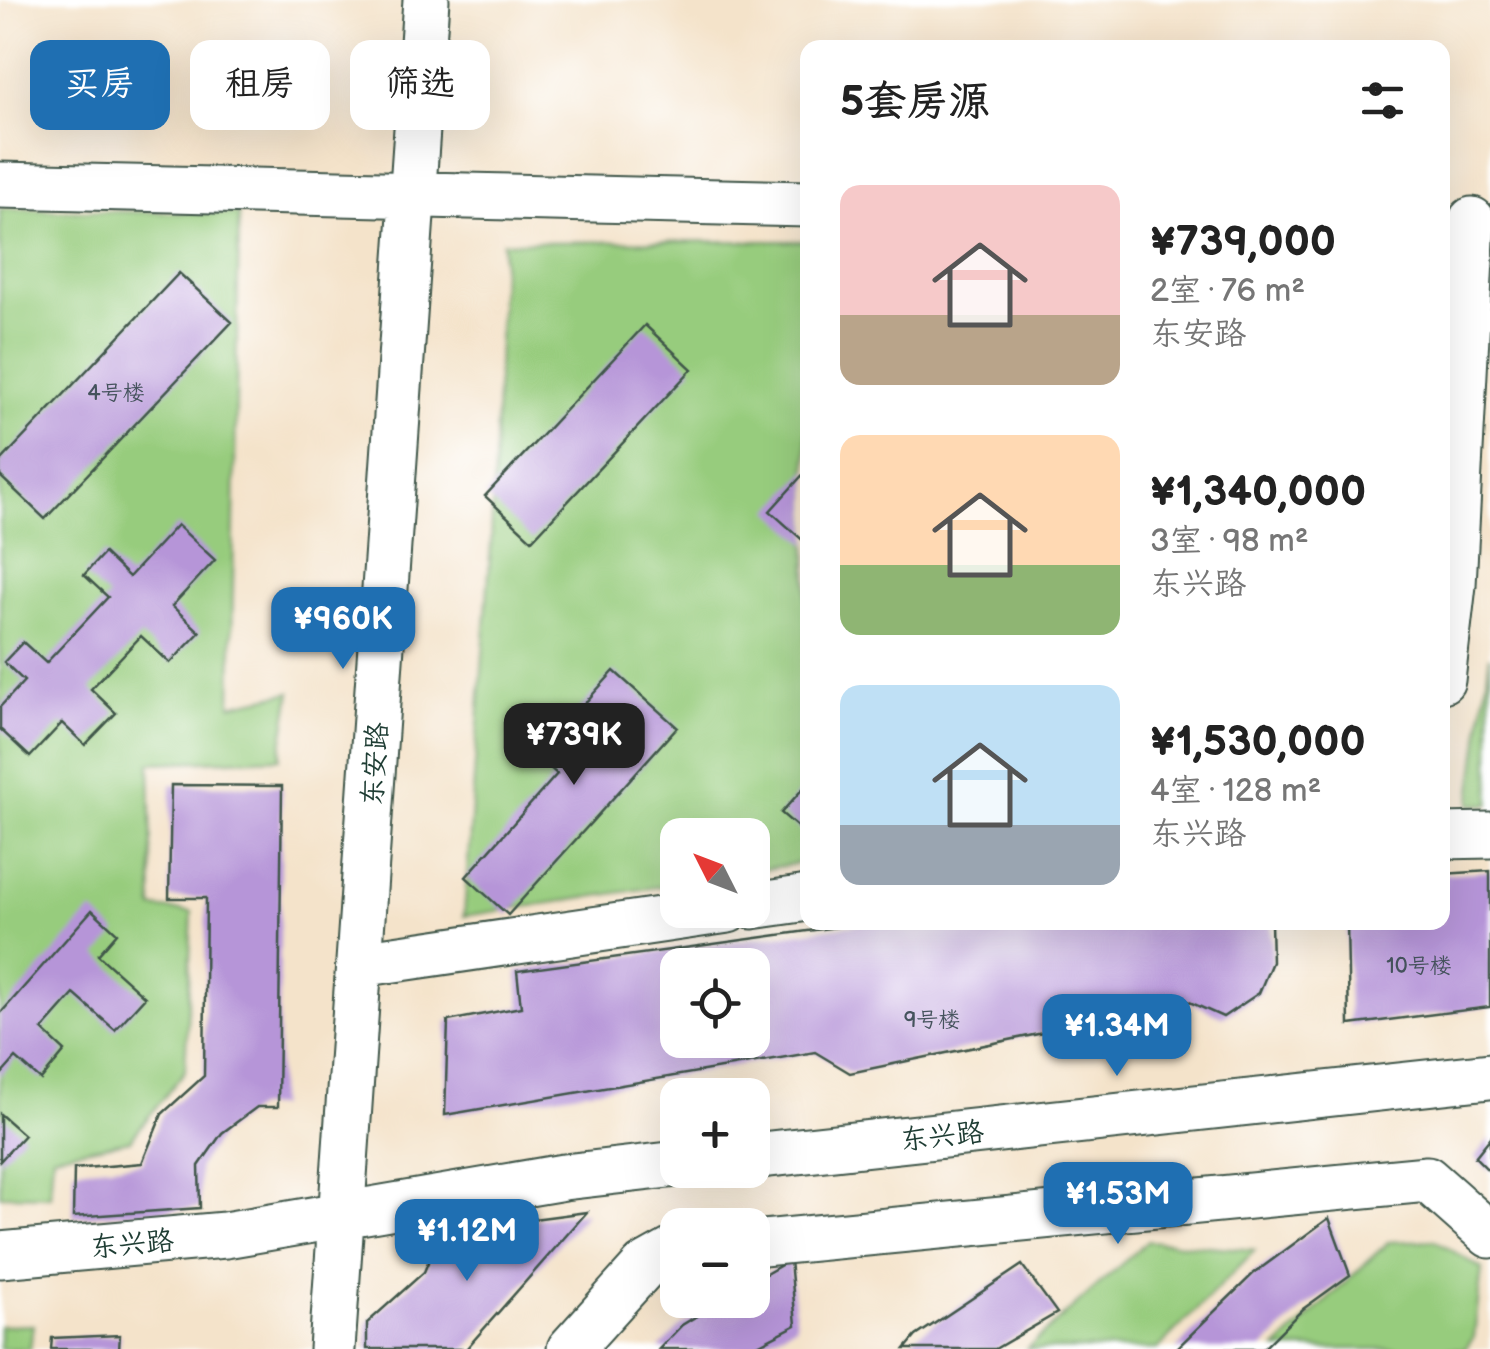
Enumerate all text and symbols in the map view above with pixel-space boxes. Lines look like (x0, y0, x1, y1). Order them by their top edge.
chip: 买房 (30, 40, 170, 130)
chip: 租房 (190, 40, 330, 130)
chip: 筛选 (350, 40, 490, 130)
icon: filters (1355, 73, 1410, 128)
text: 5套房源 (840, 77, 990, 128)
text: ¥739,000 (1150, 217, 1336, 268)
icon: home (920, 225, 1040, 345)
text: 2室 · 76 m² (1150, 272, 1305, 311)
text: 东安路 (1150, 315, 1246, 354)
house number: 4号楼 (87, 380, 145, 407)
text: ¥1,340,000 (1150, 467, 1366, 518)
icon: home (920, 475, 1040, 595)
text: 3室 · 98 m² (1150, 522, 1309, 561)
text: 东兴路 (1150, 565, 1246, 604)
pin: ¥960K (273, 587, 413, 672)
text: ¥960K (293, 600, 393, 639)
pin: ¥739K (504, 703, 644, 788)
text: ¥739K (526, 716, 622, 755)
text: ¥1,530,000 (1150, 717, 1366, 768)
street label: 东安路 (356, 721, 395, 807)
icon: home (920, 725, 1040, 845)
text: 4室 · 128 m² (1150, 772, 1321, 811)
text: 东兴路 (1150, 815, 1246, 854)
north arrow (660, 818, 770, 928)
map controls (660, 818, 770, 1318)
button: locate (660, 948, 770, 1058)
house number: 10号楼 (1386, 953, 1452, 980)
pin: ¥1.34M (1036, 994, 1198, 1079)
house number: 9号楼 (904, 1007, 960, 1034)
text: ¥1.34M (1064, 1007, 1170, 1046)
button: + (660, 1078, 770, 1188)
street label: 东兴路 (899, 1116, 986, 1157)
pin: ¥1.53M (1037, 1162, 1199, 1247)
text: ¥1.53M (1066, 1175, 1170, 1214)
pin: ¥1.12M (386, 1199, 548, 1284)
button: − (660, 1208, 770, 1318)
text: ¥1.12M (417, 1212, 517, 1251)
street label: 东兴路 (89, 1224, 175, 1265)

